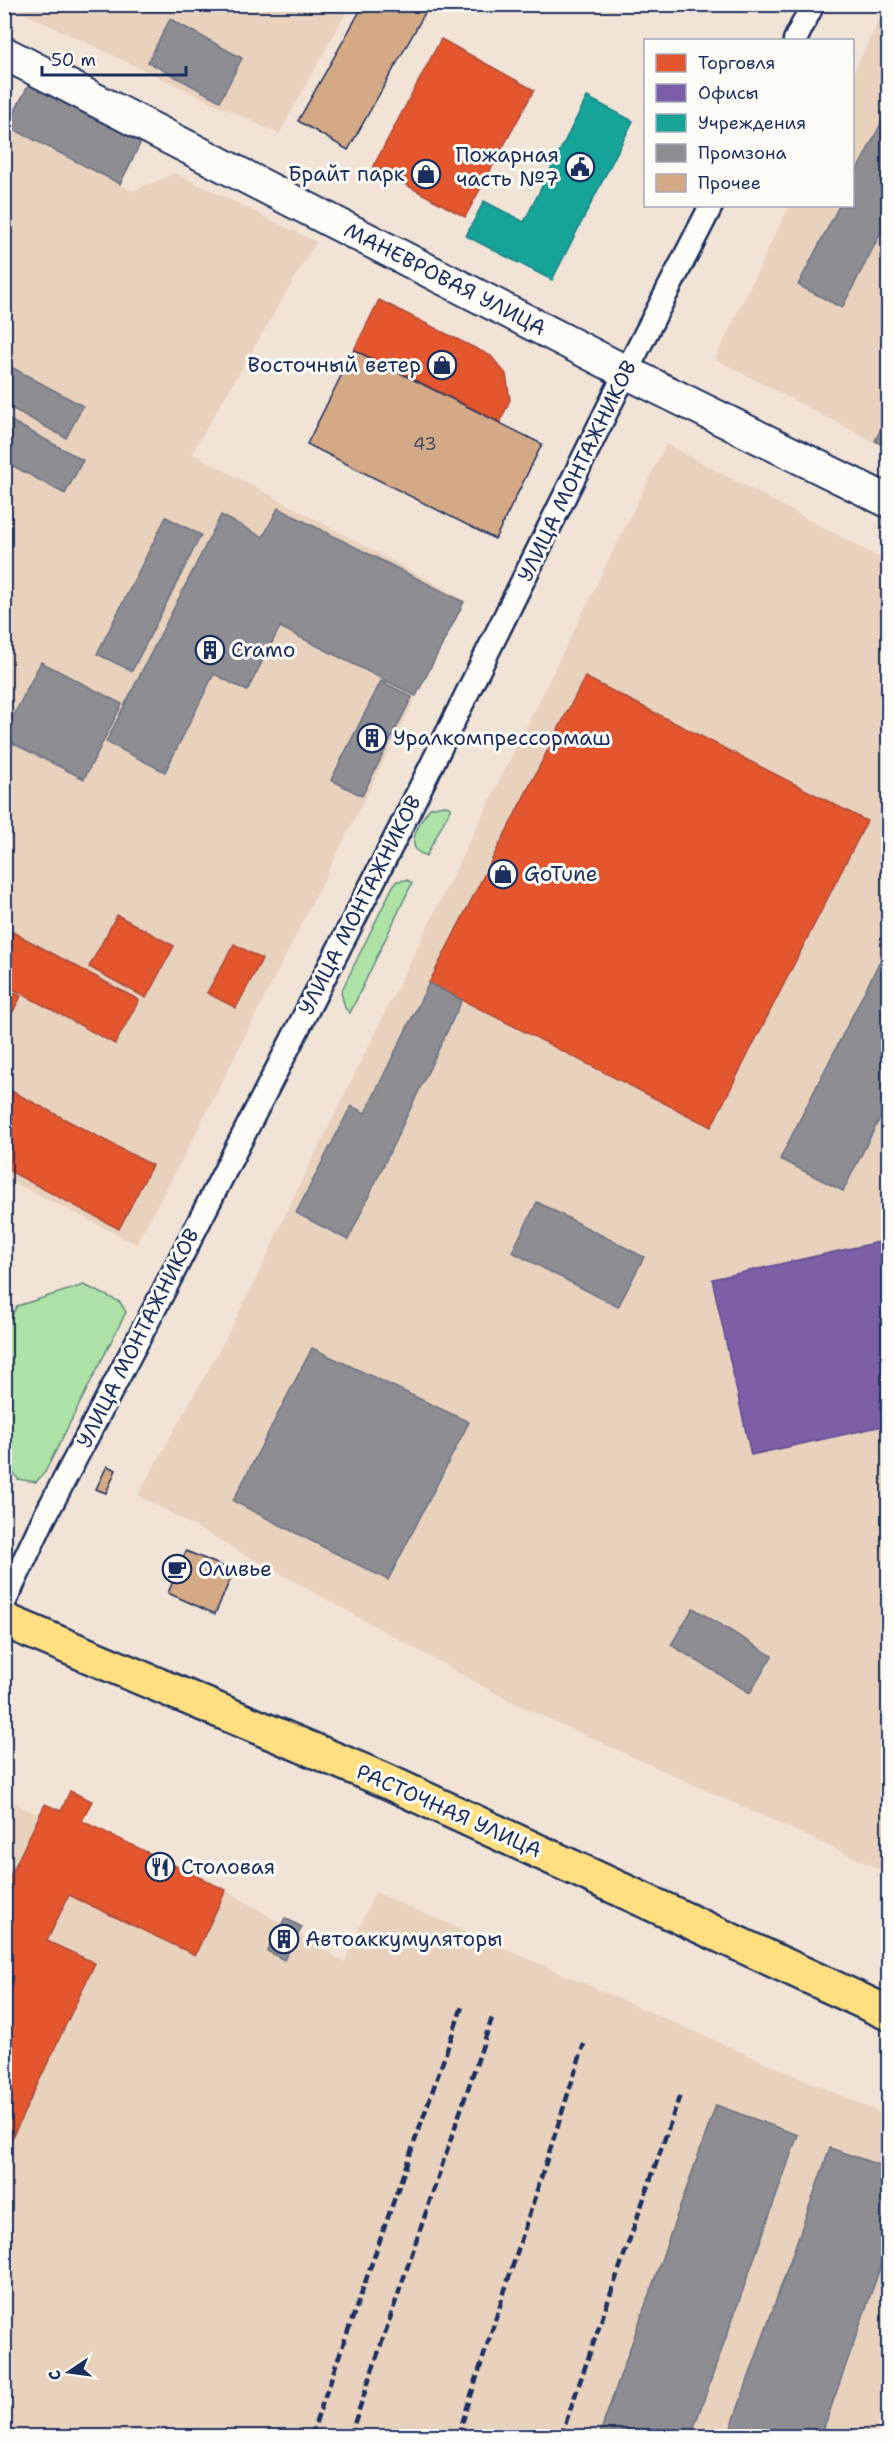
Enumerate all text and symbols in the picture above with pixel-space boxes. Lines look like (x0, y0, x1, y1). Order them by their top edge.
scale bar (42, 39, 186, 77)
legend (644, 39, 854, 207)
text: 50 m (51, 48, 96, 72)
text: Торговля (698, 51, 776, 75)
text: Офисы (698, 81, 759, 105)
text: Учреждения (698, 111, 806, 135)
place label: Пожарная часть №7 (455, 141, 559, 193)
text: Промзона (698, 141, 787, 165)
public building icon: Пожарная часть №7 (564, 151, 596, 183)
shop icon: Брайт парк (410, 158, 442, 190)
place label: Брайт парк (288, 160, 405, 188)
text: Прочее (698, 171, 761, 195)
street label: МАНЕВРОВАЯ УЛИЦА (339, 216, 551, 342)
shop icon: Восточный ветер (426, 349, 458, 381)
place label: Восточный ветер (248, 351, 421, 379)
street label: УЛИЦА МОНТАЖНИКОВ (511, 356, 643, 586)
house number: 43 (413, 432, 437, 456)
building icon: Cramo (194, 634, 226, 666)
place label: Cramo (231, 636, 295, 664)
building icon: Уралкомпрессормаш (356, 722, 388, 754)
place label: Уралкомпрессормаш (393, 724, 611, 752)
street label: УЛИЦА МОНТАЖНИКОВ (292, 790, 428, 1020)
shop icon: GoTune (487, 858, 519, 890)
place label: GoTune (524, 860, 598, 888)
street label: УЛИЦА МОНТАЖНИКОВ (70, 1223, 206, 1453)
cafe icon: Оливье (161, 1553, 193, 1585)
place label: Оливье (198, 1555, 272, 1583)
street label: РАСТОЧНАЯ УЛИЦА (352, 1758, 546, 1864)
restaurant icon: Столовая (144, 1851, 176, 1883)
place label: Столовая (181, 1853, 275, 1881)
building icon: Автоаккумуляторы (268, 1923, 300, 1955)
place label: Автоаккумуляторы (305, 1925, 502, 1953)
north arrow (39, 2342, 99, 2402)
text: С (43, 2368, 66, 2382)

